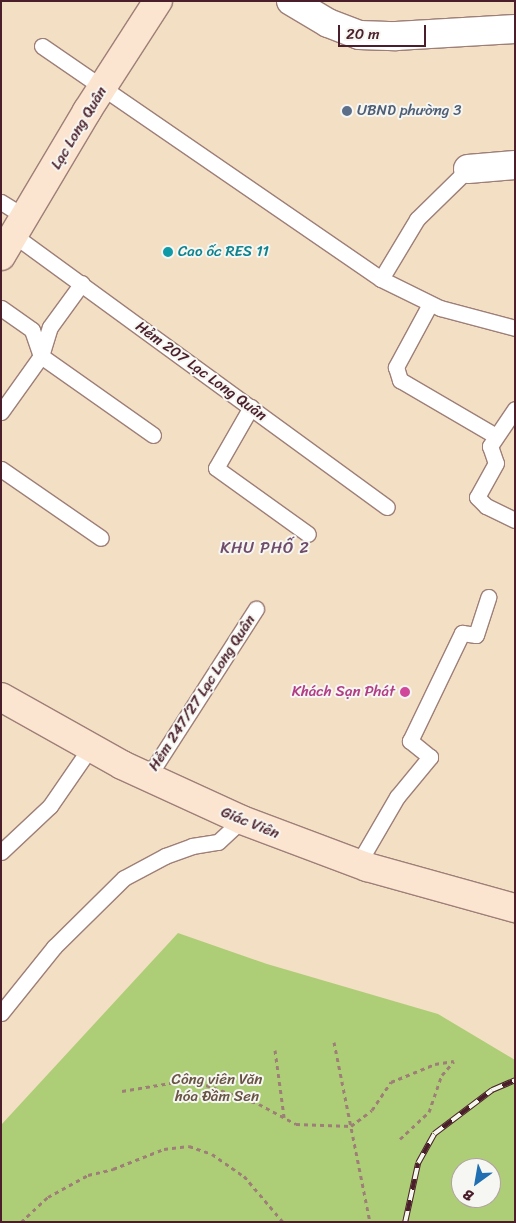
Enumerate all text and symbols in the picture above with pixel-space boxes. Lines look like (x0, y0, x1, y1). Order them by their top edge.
scale bar (341, 15, 428, 47)
text: 20 m (346, 21, 380, 47)
street label: Lạc Long Quân (47, 83, 111, 173)
place label: UBND phường 3 (357, 102, 462, 120)
marker: UBND phường 3 (341, 105, 353, 117)
place label: Cao ốc RES 11 (178, 243, 269, 261)
marker: Cao ốc RES 11 (162, 246, 174, 258)
street label: Hẻm 207 Lạc Long Quân (132, 317, 270, 425)
district label: KHU PHỐ 2 (219, 538, 311, 558)
street label: Hẻm 247/27 Lạc Long Quân (145, 612, 259, 774)
place label: Khách Sạn Phát (291, 683, 395, 701)
marker: Khách Sạn Phát (399, 686, 411, 698)
street label: Giác Viên (218, 803, 282, 843)
park label: Công viên Văn hóa Đầm Sen (172, 1070, 262, 1105)
north arrow (451, 1158, 501, 1208)
text: B (458, 1182, 479, 1208)

